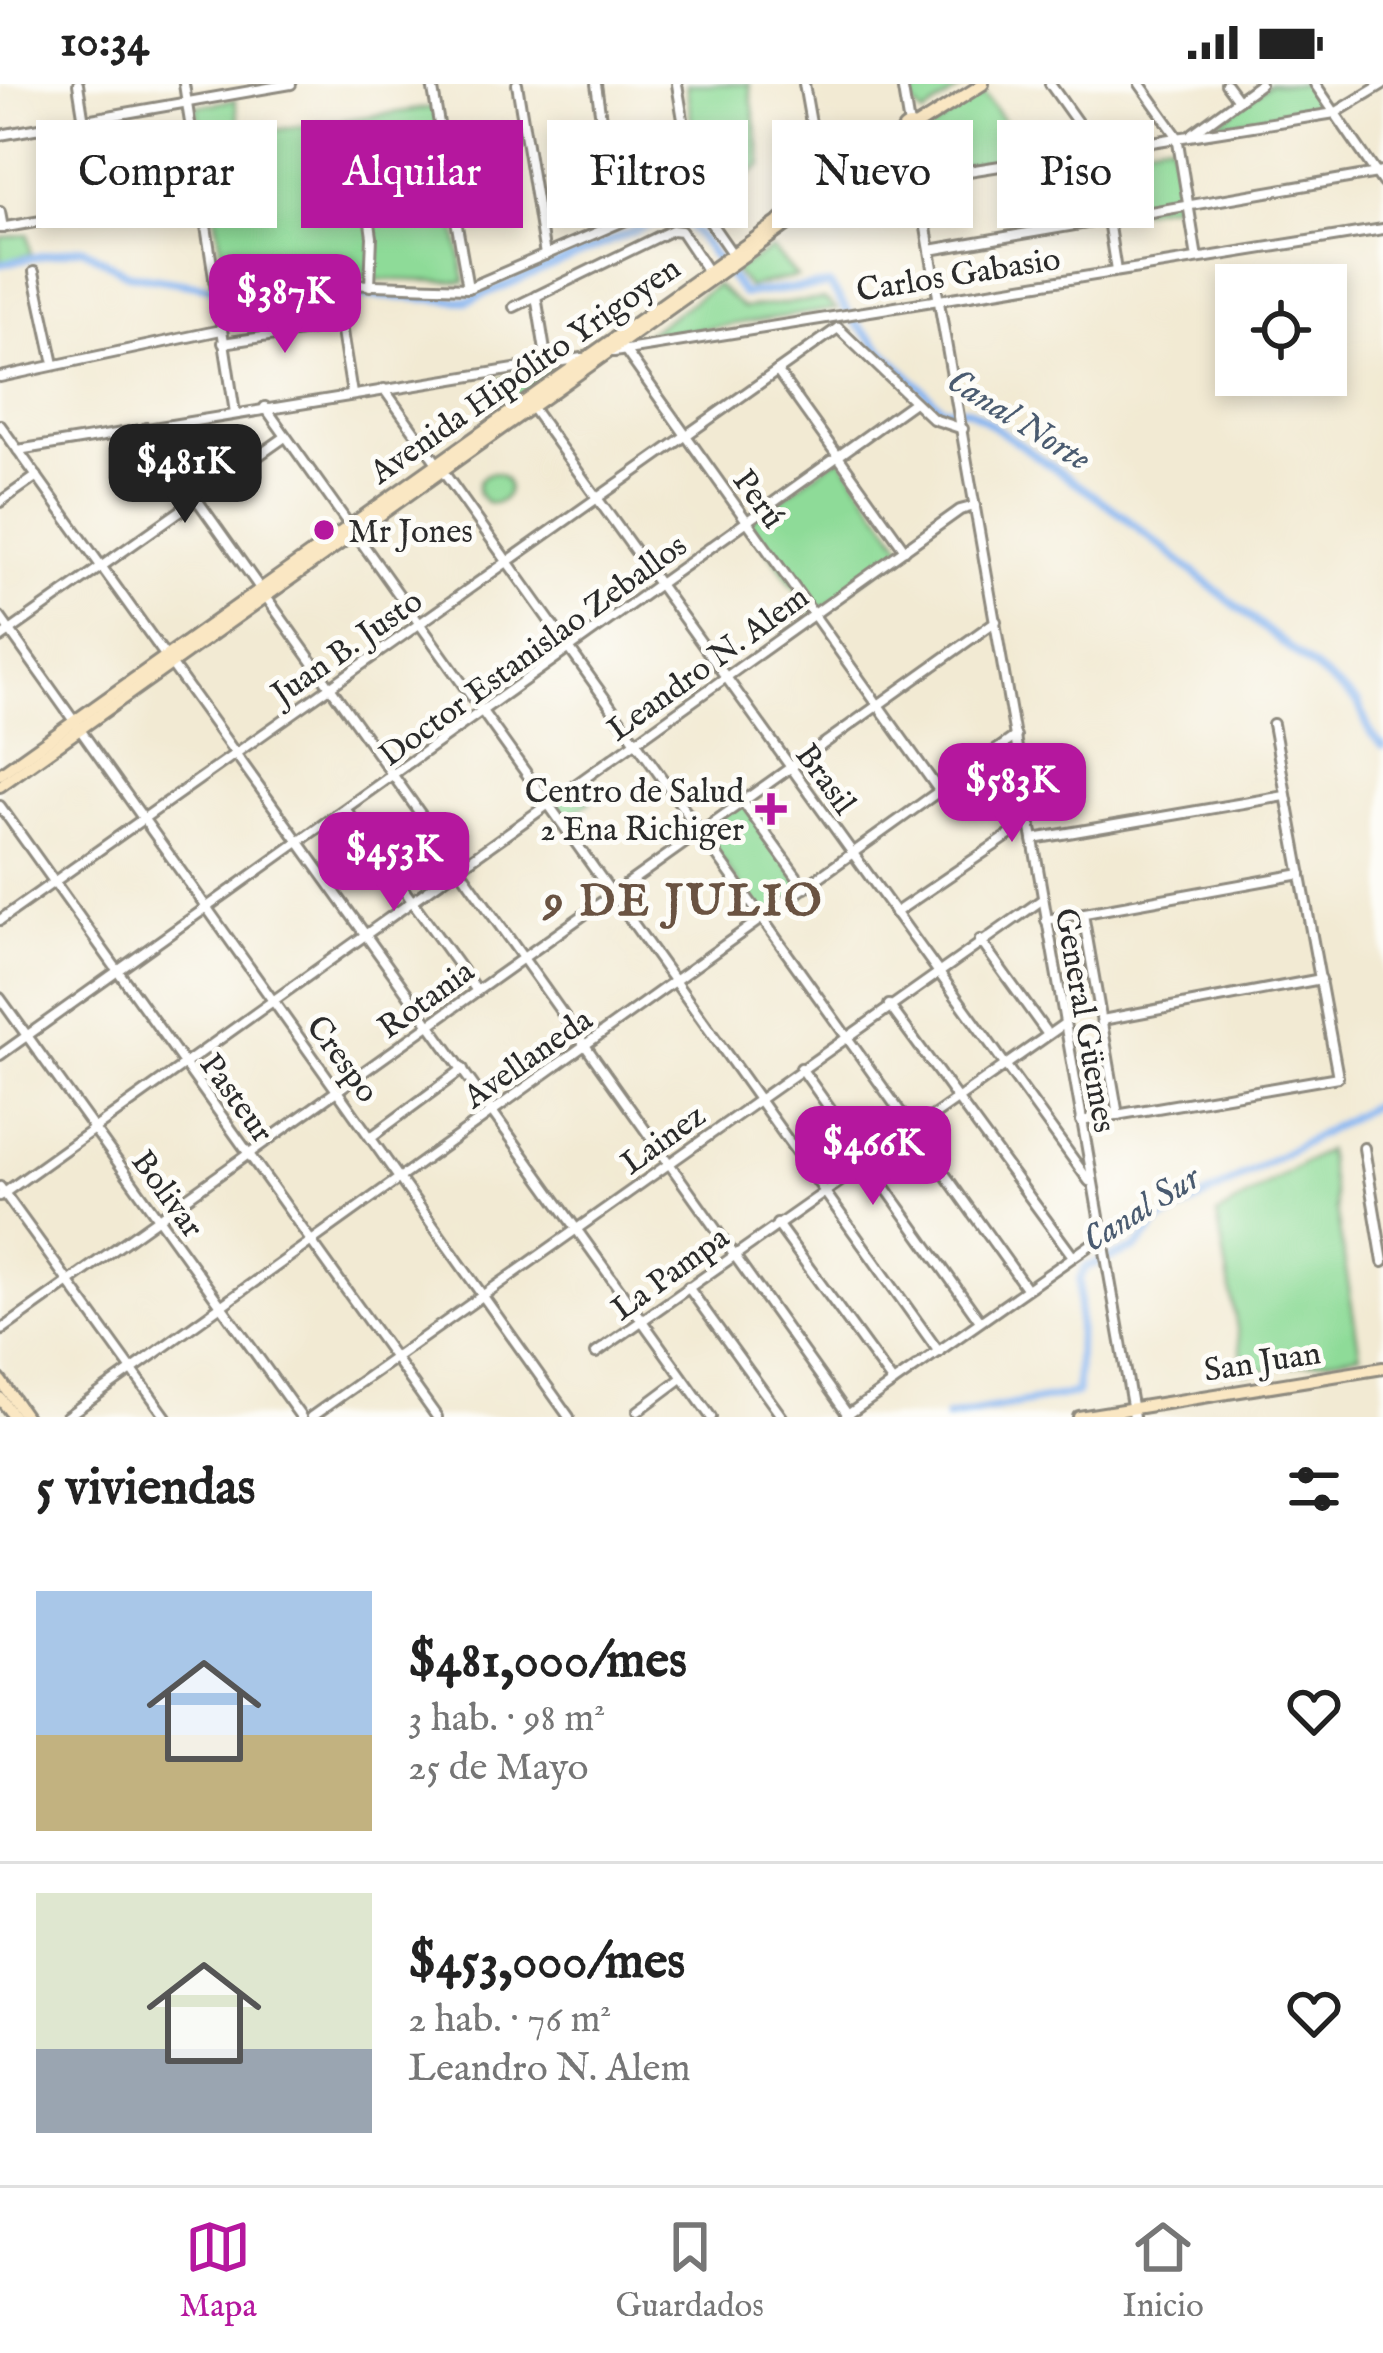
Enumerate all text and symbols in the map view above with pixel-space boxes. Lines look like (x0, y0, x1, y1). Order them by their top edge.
text: 10:34 (60, 14, 149, 71)
chip: Comprar (36, 120, 277, 228)
chip: Alquilar (301, 120, 523, 228)
chip: Filtros (547, 120, 748, 228)
chip: Nuevo (772, 120, 973, 228)
chip: Piso (997, 120, 1154, 228)
street label: Carlos Gabasio (854, 239, 1063, 313)
street label: Avenida Hipólito Yrigoyen (361, 248, 689, 495)
pin: $387K (201, 254, 369, 356)
map controls (1215, 264, 1347, 396)
button: locate (1215, 264, 1347, 396)
text: $387K (236, 268, 334, 317)
water label: Canal Norte (938, 358, 1099, 483)
pin: $481K (101, 424, 269, 526)
text: $481K (136, 438, 234, 487)
street label: Perú (722, 462, 793, 538)
place label: Mr Jones (348, 512, 473, 554)
marker: Mr Jones (311, 517, 337, 543)
street label: Doctor Estanislao Zeballos (372, 526, 696, 777)
street label: Leandro N. Alem (600, 577, 818, 752)
street label: Juan B. Justo (261, 581, 432, 718)
street label: Brasil (785, 736, 864, 824)
pin: $583K (928, 743, 1096, 845)
text: $583K (965, 757, 1059, 806)
place label: Centro de Salud 2 Ena Richiger (525, 772, 744, 852)
marker: Centro de Salud 2 Ena Richiger (755, 793, 787, 825)
pin: $453K (310, 812, 478, 914)
text: $453K (345, 826, 443, 875)
district label: 9 DE JULIO (542, 874, 824, 931)
street label: General Güemes (1044, 905, 1124, 1136)
street label: Rotania (370, 951, 484, 1049)
street label: Avellaneda (455, 999, 602, 1120)
street label: Crespo (296, 1008, 387, 1112)
street label: Pasteur (189, 1046, 282, 1152)
street label: Lainez (613, 1096, 714, 1185)
pin: $466K (789, 1106, 957, 1208)
text: $466K (822, 1120, 924, 1169)
street label: Bolivar (121, 1143, 212, 1247)
water label: Canal Sur (1074, 1155, 1211, 1264)
street label: La Pampa (604, 1217, 739, 1331)
street label: San Juan (1201, 1333, 1324, 1393)
icon: filters (1281, 1456, 1347, 1522)
text: 5 viviendas (36, 1457, 255, 1522)
text: $481,000/mes (408, 1630, 687, 1695)
icon: home (132, 1639, 276, 1783)
icon: heart (1281, 1678, 1347, 1744)
text: 3 hab. · 98 m² (408, 1695, 605, 1744)
text: 25 de Mayo (408, 1744, 589, 1793)
text: $453,000/mes (408, 1931, 685, 1996)
icon: home (132, 1941, 276, 2085)
icon: heart (1281, 1980, 1347, 2046)
text: 2 hab. · 76 m² (408, 1996, 611, 2045)
text: Leandro N. Alem (408, 2045, 691, 2094)
tab: Mapa (179, 2214, 257, 2328)
tab: Guardados (615, 2214, 764, 2328)
tab: Inicio (1123, 2214, 1204, 2328)

